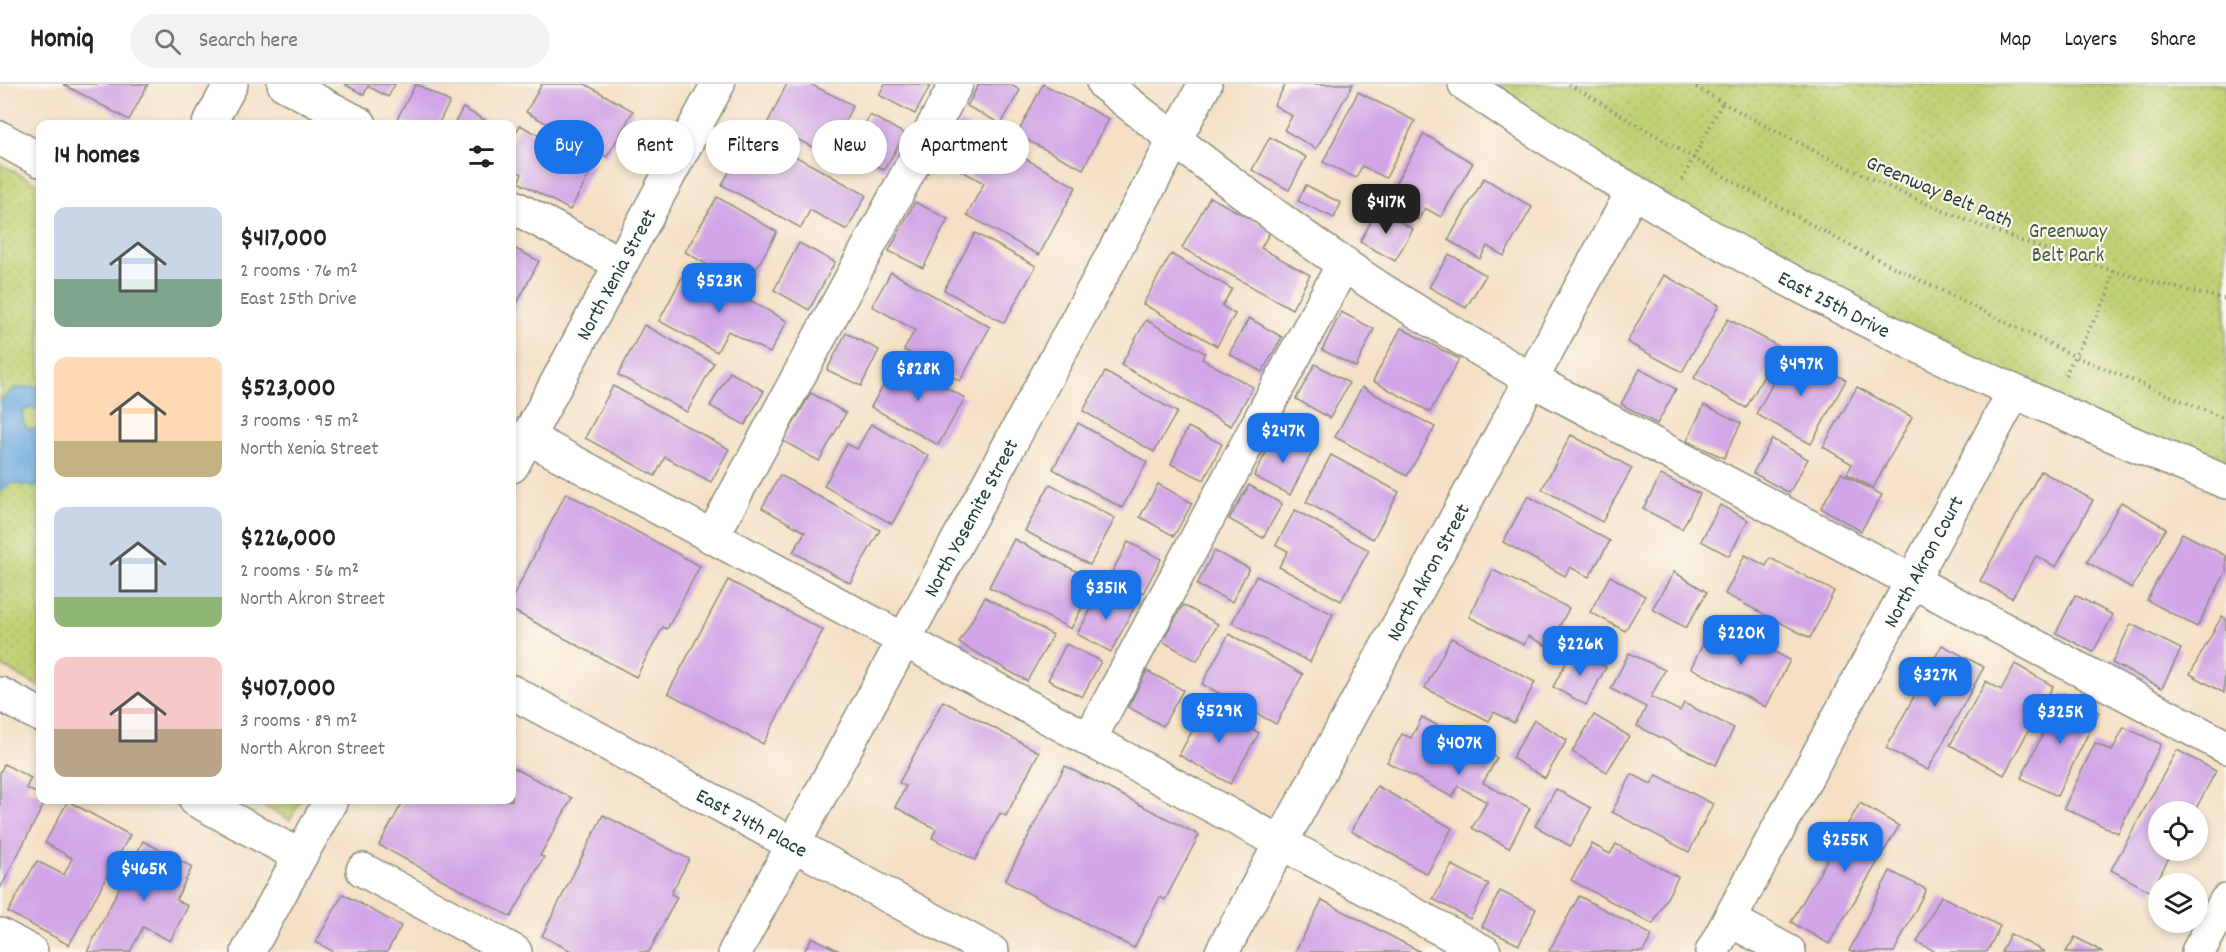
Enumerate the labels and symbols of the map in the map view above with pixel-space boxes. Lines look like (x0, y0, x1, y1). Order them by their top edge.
street label: Greenway Belt Path (1861, 149, 2017, 238)
pin: $417K (1344, 184, 1428, 235)
street label: North Xenia Street (570, 204, 666, 347)
park label: Greenway Belt Park (2029, 218, 2108, 272)
pin: $523K (677, 263, 761, 314)
street label: East 25th Drive (1772, 265, 1894, 348)
pin: $497K (1759, 346, 1843, 397)
pin: $828K (876, 351, 960, 402)
pin: $247K (1241, 413, 1325, 464)
street label: North Yosemite Street (918, 434, 1028, 604)
street label: North Akron Court (1878, 491, 1973, 634)
street label: North Akron Street (1380, 499, 1479, 648)
pin: $351K (1064, 570, 1148, 621)
pin: $220K (1699, 615, 1783, 666)
pin: $226K (1538, 626, 1622, 677)
pin: $327K (1893, 657, 1977, 708)
pin: $529K (1177, 693, 1261, 744)
pin: $325K (2018, 694, 2102, 745)
pin: $407K (1417, 725, 1501, 776)
street label: East 24th Place (689, 782, 812, 867)
pin: $255K (1803, 822, 1887, 873)
pin: $465K (102, 851, 186, 902)

